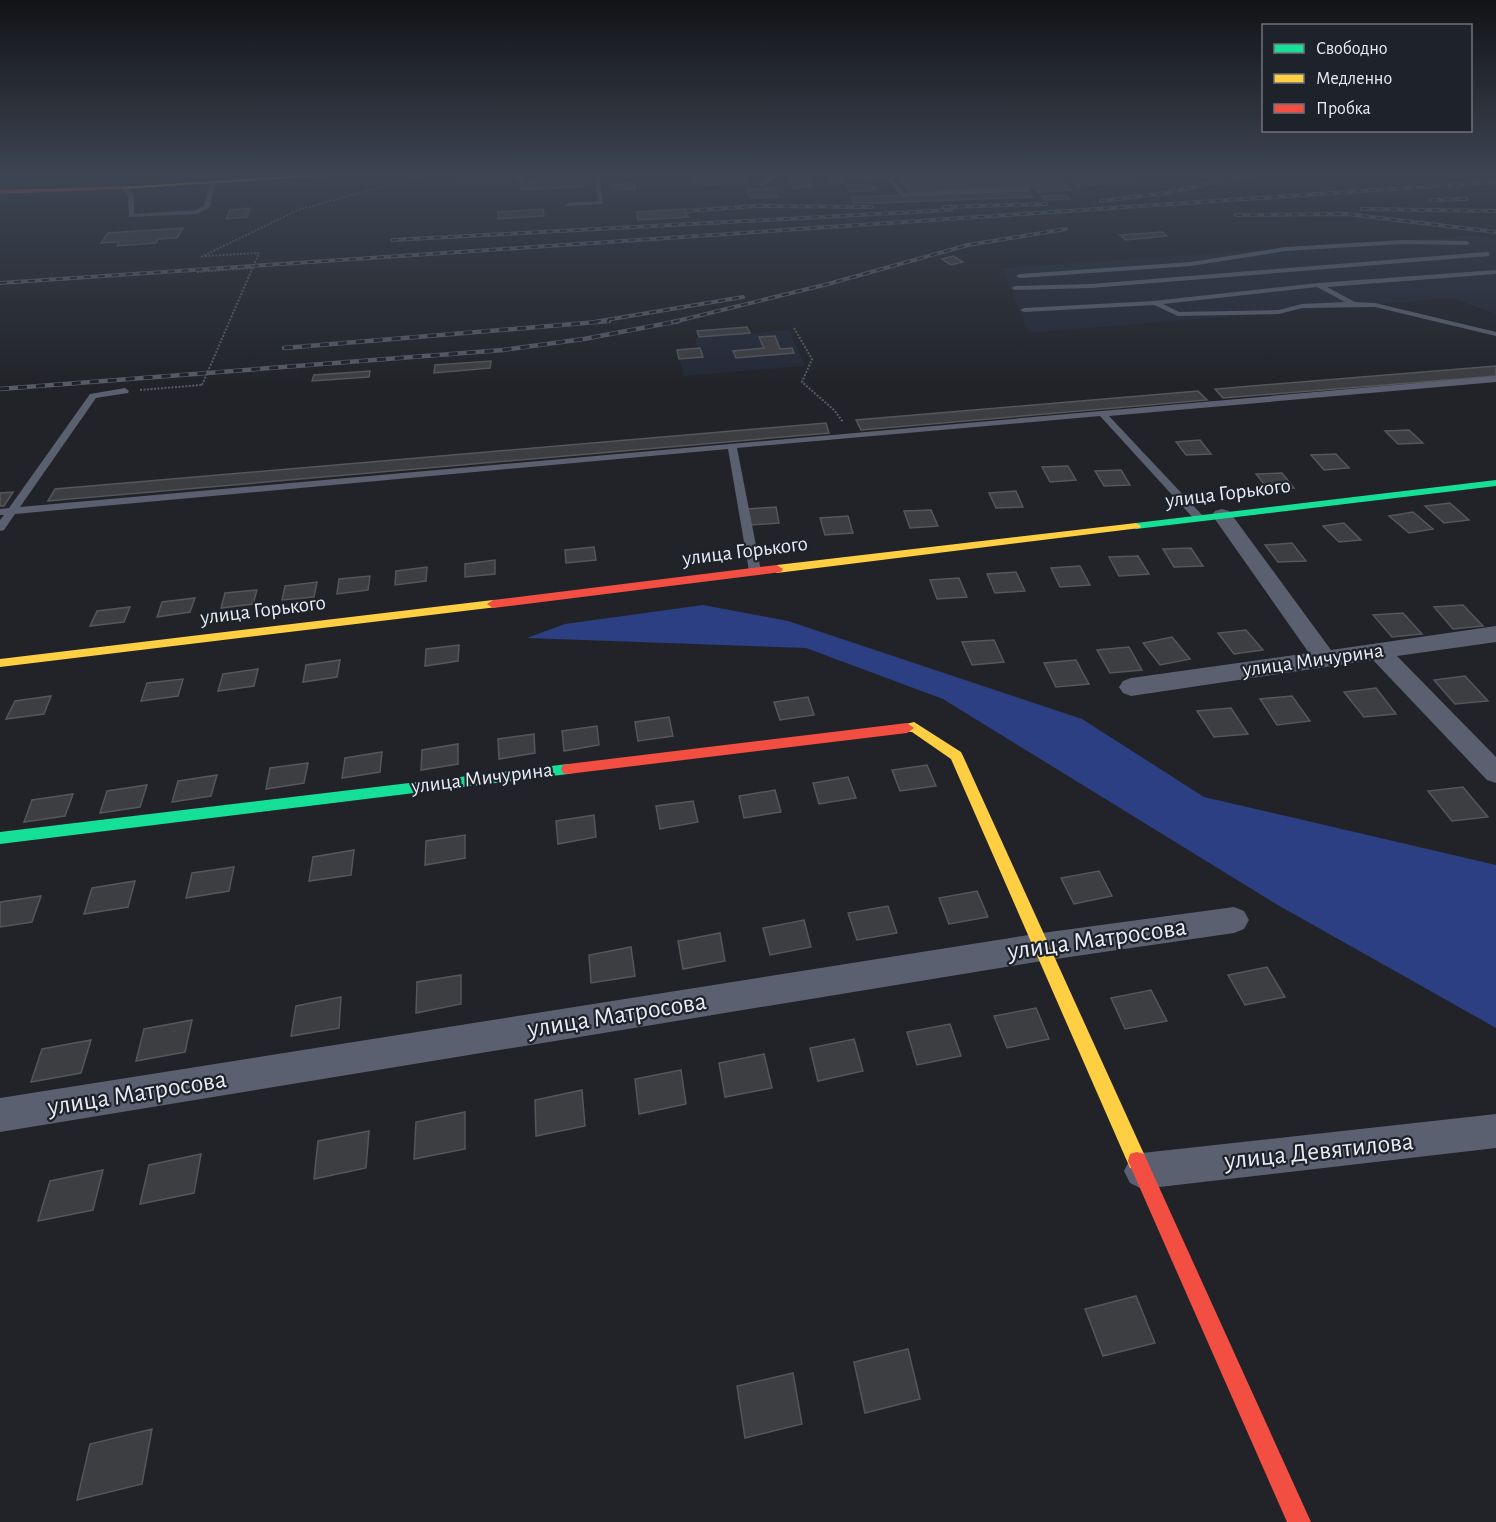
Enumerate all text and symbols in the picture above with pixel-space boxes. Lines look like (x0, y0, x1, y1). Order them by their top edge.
legend (1262, 24, 1472, 132)
text: Свободно (1316, 39, 1388, 58)
text: Медленно (1316, 70, 1392, 88)
text: Пробка (1316, 99, 1371, 118)
street label: улица Горького (1163, 475, 1292, 511)
street label: улица Горького (680, 533, 809, 569)
street label: улица Горького (198, 592, 327, 628)
street label: улица Мичурина (1240, 640, 1385, 680)
street label: улица Мичурина (409, 759, 554, 797)
street label: улица Матросова (1005, 914, 1188, 965)
street label: улица Матросова (525, 988, 708, 1042)
street label: улица Матросова (45, 1066, 228, 1120)
street label: улица Девятилова (1222, 1128, 1415, 1174)

